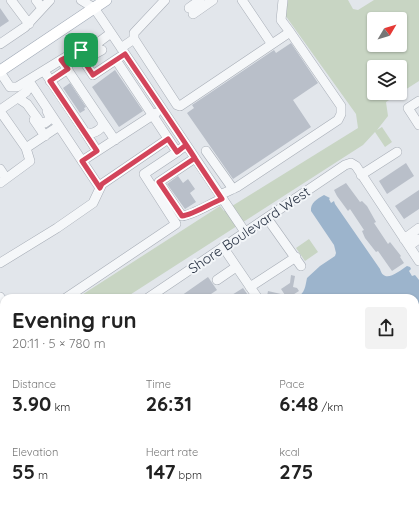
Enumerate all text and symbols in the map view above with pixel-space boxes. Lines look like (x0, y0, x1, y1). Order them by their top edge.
north arrow (367, 12, 407, 52)
map controls (367, 12, 407, 100)
pin (64, 33, 98, 67)
icon: arrive (70, 39, 92, 61)
button: layers (367, 60, 407, 100)
street label: Shore Boulevard West (185, 182, 314, 278)
text: Evening run (12, 306, 137, 334)
button: share (365, 307, 407, 349)
text: 20:11 · 5 × 780 m (12, 335, 106, 351)
text: Distance (12, 377, 56, 391)
text: Time (146, 377, 171, 391)
text: Pace (279, 377, 304, 391)
text: 3.90 (12, 391, 51, 416)
text: 26:31 (146, 391, 192, 416)
text: 6:48 (279, 391, 319, 416)
text: km (51, 400, 70, 414)
text: /km (319, 400, 343, 414)
text: Elevation (12, 445, 58, 459)
text: Heart rate (146, 445, 198, 459)
text: kcal (279, 445, 300, 459)
text: 55 (12, 459, 35, 484)
text: 147 (146, 459, 176, 484)
text: 275 (279, 459, 313, 484)
text: m (35, 468, 48, 482)
text: bpm (176, 468, 202, 482)

